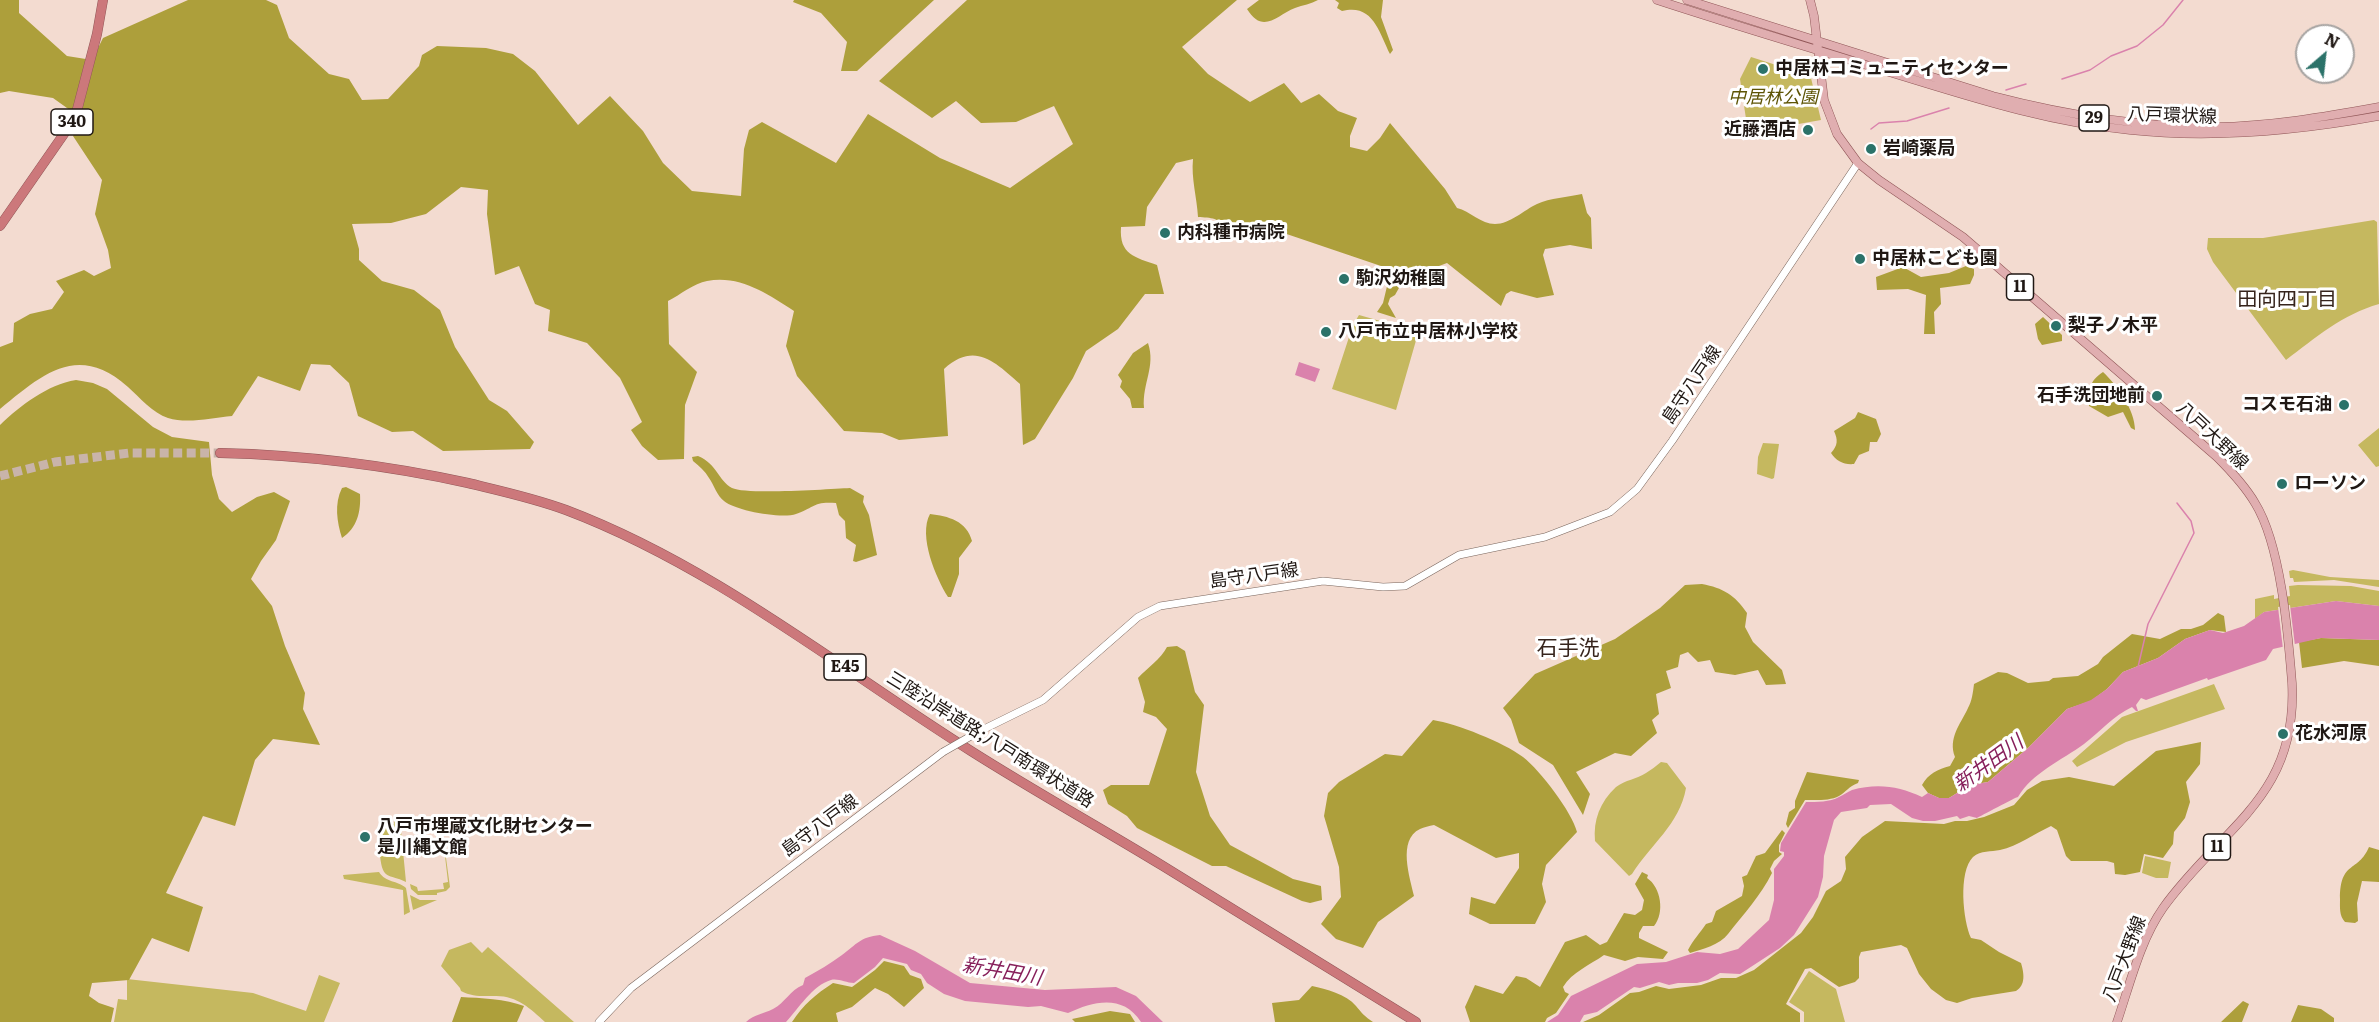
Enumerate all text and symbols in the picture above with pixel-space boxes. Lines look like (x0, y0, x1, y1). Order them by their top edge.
north arrow (2295, 24, 2355, 84)
text: N (2321, 26, 2344, 54)
place label: 中居林コミュニティセンター (1775, 58, 2009, 80)
marker: 中居林コミュニティセンター (1756, 62, 1770, 76)
park label: 中居林公園 (1728, 87, 1818, 109)
street label: 八戸環状線 (2127, 104, 2217, 128)
road number: 29 (2079, 105, 2109, 131)
road number: 340 (51, 109, 93, 135)
place label: 近藤酒店 (1724, 119, 1796, 141)
marker: 近藤酒店 (1801, 123, 1815, 137)
place label: 岩崎薬局 (1883, 138, 1955, 160)
marker: 岩崎薬局 (1864, 142, 1878, 156)
place label: 内科種市病院 (1177, 222, 1285, 244)
marker: 内科種市病院 (1158, 226, 1172, 240)
place label: 中居林こども園 (1872, 248, 1998, 270)
marker: 中居林こども園 (1853, 252, 1867, 266)
place label: 駒沢幼稚園 (1356, 268, 1446, 290)
marker: 駒沢幼稚園 (1337, 272, 1351, 286)
road number: 11 (2006, 274, 2034, 300)
district label: 田向四丁目 (2237, 288, 2337, 312)
place label: 梨子ノ木平 (2068, 315, 2158, 337)
marker: 梨子ノ木平 (2049, 319, 2063, 333)
place label: 八戸市立中居林小学校 (1338, 321, 1518, 343)
marker: 八戸市立中居林小学校 (1319, 325, 1333, 339)
street label: 島守八戸線 (1658, 342, 1726, 428)
place label: 石手洗団地前 (2037, 385, 2145, 407)
marker: 石手洗団地前 (2150, 389, 2164, 403)
place label: コスモ石油 (2242, 394, 2332, 416)
street label: 八戸大野線 (2172, 397, 2252, 475)
marker: コスモ石油 (2337, 398, 2351, 412)
place label: ローソン (2294, 473, 2366, 495)
marker: ローソン (2275, 477, 2289, 491)
street label: 島守八戸線 (1208, 559, 1300, 593)
district label: 石手洗 (1537, 636, 1599, 662)
road number: E45 (824, 654, 866, 680)
street label: 三陸沿岸道路;八戸南環状道路 (883, 667, 1097, 813)
place label: 花水河原 (2295, 723, 2367, 745)
marker: 花水河原 (2276, 727, 2290, 741)
water label: 新井田川 (1950, 731, 2028, 797)
street label: 島守八戸線 (778, 790, 862, 862)
place label: 八戸市埋蔵文化財センター 是川縄文館 (377, 816, 593, 858)
marker: 八戸市埋蔵文化財センター 是川縄文館 (358, 830, 372, 844)
road number: 11 (2204, 834, 2230, 860)
street label: 八戸大野線 (2099, 913, 2151, 1005)
water label: 新井田川 (961, 953, 1043, 991)

